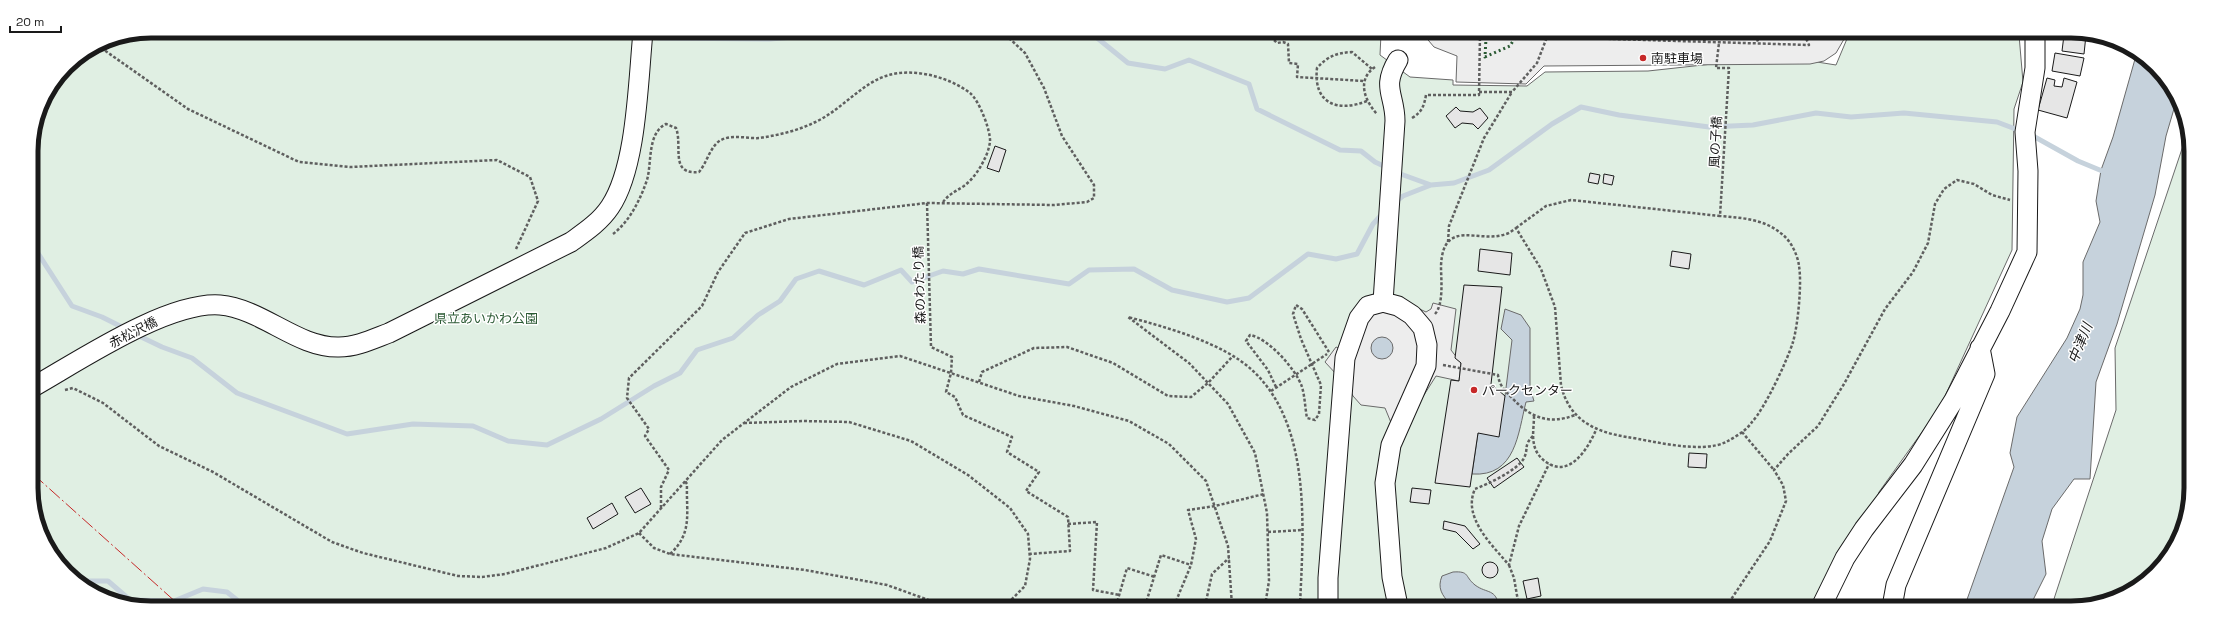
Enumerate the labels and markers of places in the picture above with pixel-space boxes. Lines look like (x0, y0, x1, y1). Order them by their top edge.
place label: 南駐車場 (1651, 50, 1703, 67)
marker: 南駐車場 (1638, 53, 1648, 63)
place label: パークセンター (1482, 382, 1573, 399)
marker: パークセンター (1469, 385, 1479, 395)

